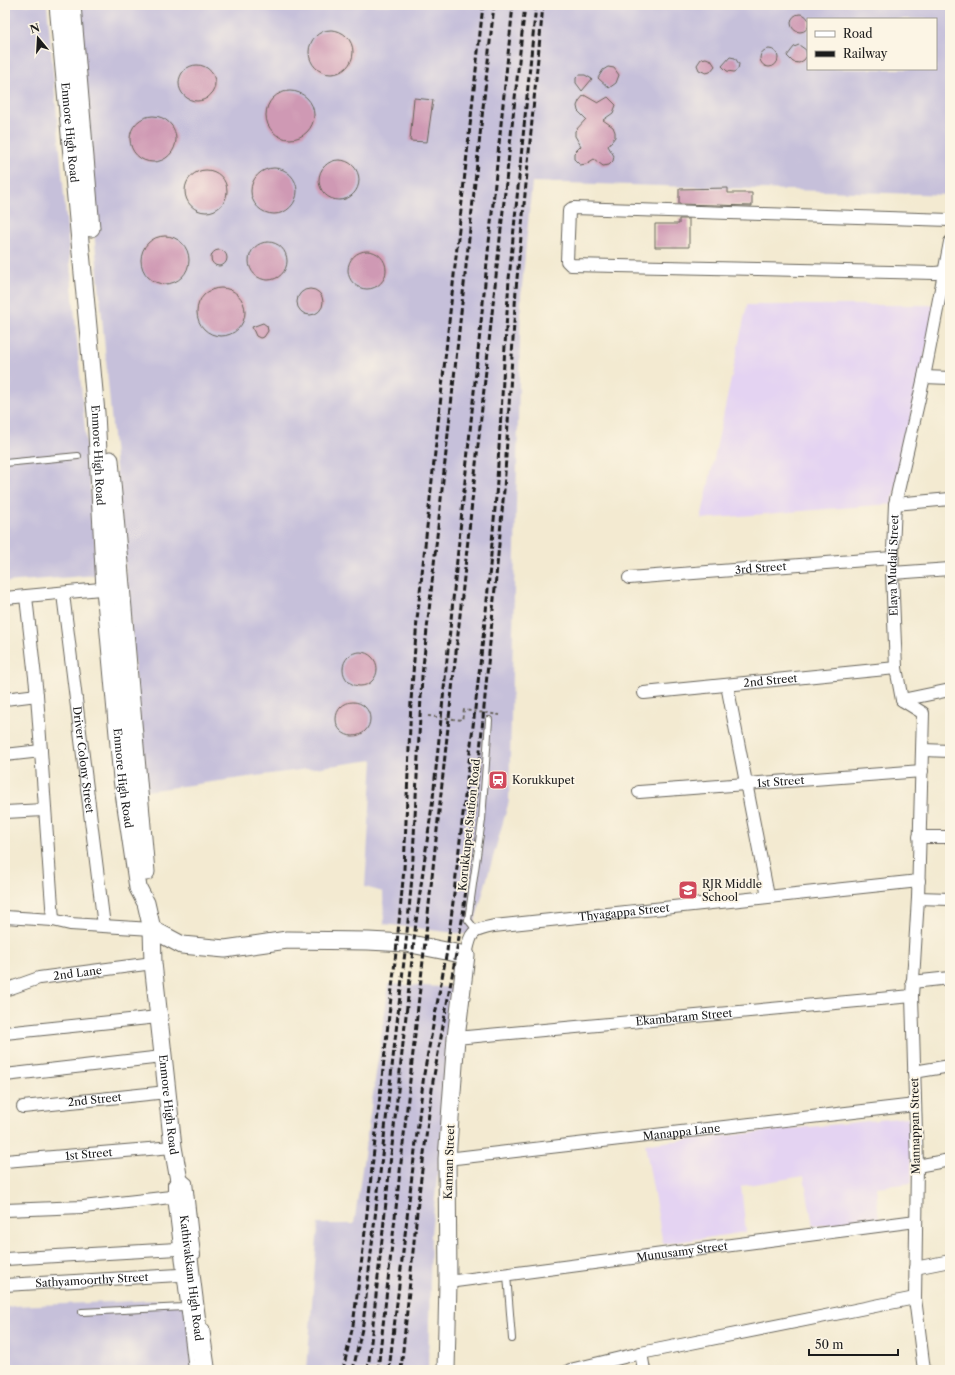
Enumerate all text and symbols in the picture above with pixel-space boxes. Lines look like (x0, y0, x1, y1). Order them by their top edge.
north arrow (18, 18, 58, 58)
legend (807, 18, 937, 70)
text: N (28, 20, 42, 37)
text: Road (843, 26, 873, 41)
text: Railway (843, 46, 888, 61)
street label: Enmore High Road (58, 82, 82, 184)
street label: Enmore High Road (88, 404, 108, 506)
street label: Elaya Mudali Street (885, 514, 902, 616)
street label: 3rd Street (734, 559, 787, 577)
street label: 2nd Street (743, 671, 798, 690)
street label: Driver Colony Street (70, 705, 97, 814)
street label: Enmore High Road (110, 727, 136, 829)
street label: Korukkupet Station Road (455, 758, 483, 892)
station icon: Korukkupet (487, 769, 509, 791)
place label: Korukkupet (512, 773, 575, 787)
street label: 1st Street (756, 773, 805, 790)
place label: RJR Middle School (702, 877, 762, 904)
school or university icon: RJR Middle School (677, 879, 699, 901)
street label: Thyagappa Street (578, 900, 670, 924)
street label: 2nd Lane (52, 963, 103, 983)
street label: Ekambaram Street (635, 1006, 733, 1028)
street label: Enmore High Road (156, 1054, 181, 1156)
street label: Mannappan Street (907, 1077, 923, 1174)
street label: 2nd Street (67, 1090, 122, 1109)
street label: Manappa Lane (642, 1121, 721, 1143)
street label: Kannan Street (441, 1124, 457, 1200)
street label: 1st Street (64, 1145, 113, 1163)
street label: Kathivakkam High Road (177, 1214, 206, 1342)
street label: Munusamy Street (636, 1239, 729, 1264)
street label: Sathyamoorthy Street (35, 1270, 149, 1290)
scale bar (809, 1331, 898, 1357)
text: 50 m (815, 1337, 844, 1352)

